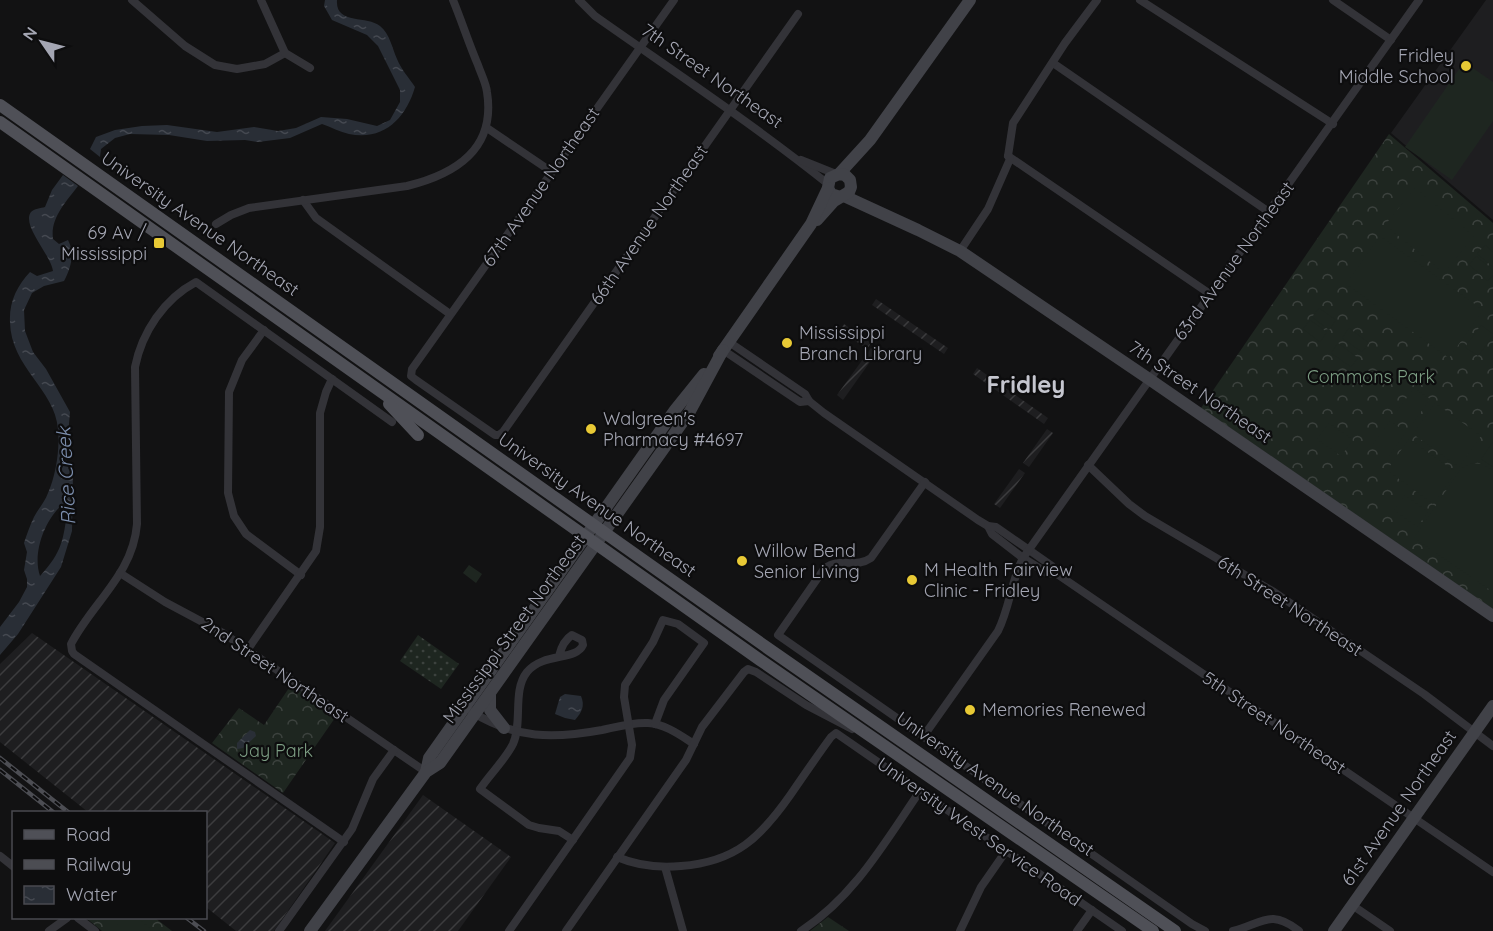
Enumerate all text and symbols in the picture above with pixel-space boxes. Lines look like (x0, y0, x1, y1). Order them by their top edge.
north arrow (12, 12, 72, 72)
street label: 7th Street Northeast (637, 18, 787, 133)
text: N (18, 23, 41, 44)
place label: Fridley Middle School (1339, 44, 1454, 88)
marker: Fridley Middle School (1459, 59, 1473, 73)
street label: 67th Avenue Northeast (477, 102, 604, 271)
street label: 66th Avenue Northeast (585, 140, 713, 309)
street label: University Avenue Northeast (97, 146, 304, 301)
street label: 63rd Avenue Northeast (1168, 177, 1299, 345)
place label: 69 Av / Mississippi (61, 221, 148, 265)
marker: 69 Av / Mississippi (152, 236, 166, 250)
place label: Mississippi Branch Library (799, 321, 922, 365)
street label: 7th Street Northeast (1124, 335, 1276, 448)
marker: Mississippi Branch Library (780, 336, 794, 350)
park label: Commons Park (1307, 365, 1435, 388)
district label: Fridley (987, 369, 1065, 399)
place label: Walgreen's Pharmacy #4697 (603, 407, 743, 451)
marker: Walgreen's Pharmacy #4697 (584, 422, 598, 436)
water label: Rice Creek (50, 424, 81, 526)
street label: University Avenue Northeast (494, 427, 701, 582)
street label: Mississippi Street Northeast (437, 530, 590, 728)
place label: Willow Bend Senior Living (754, 539, 860, 583)
street label: 6th Street Northeast (1214, 550, 1367, 661)
marker: Willow Bend Senior Living (735, 554, 749, 568)
place label: M Health Fairview Clinic - Fridley (924, 558, 1073, 602)
marker: M Health Fairview Clinic - Fridley (905, 573, 919, 587)
street label: 2nd Street Northeast (197, 612, 354, 728)
street label: 5th Street Northeast (1198, 666, 1350, 779)
place label: Memories Renewed (982, 698, 1146, 721)
marker: Memories Renewed (963, 703, 977, 717)
street label: University Avenue Northeast (892, 706, 1099, 861)
street label: 61st Avenue Northeast (1336, 725, 1461, 890)
park label: Jay Park (239, 739, 313, 762)
street label: University West Service Road (873, 752, 1086, 911)
legend (12, 811, 207, 919)
text: Road (66, 823, 111, 846)
text: Railway (66, 853, 132, 876)
text: Water (66, 883, 117, 906)

